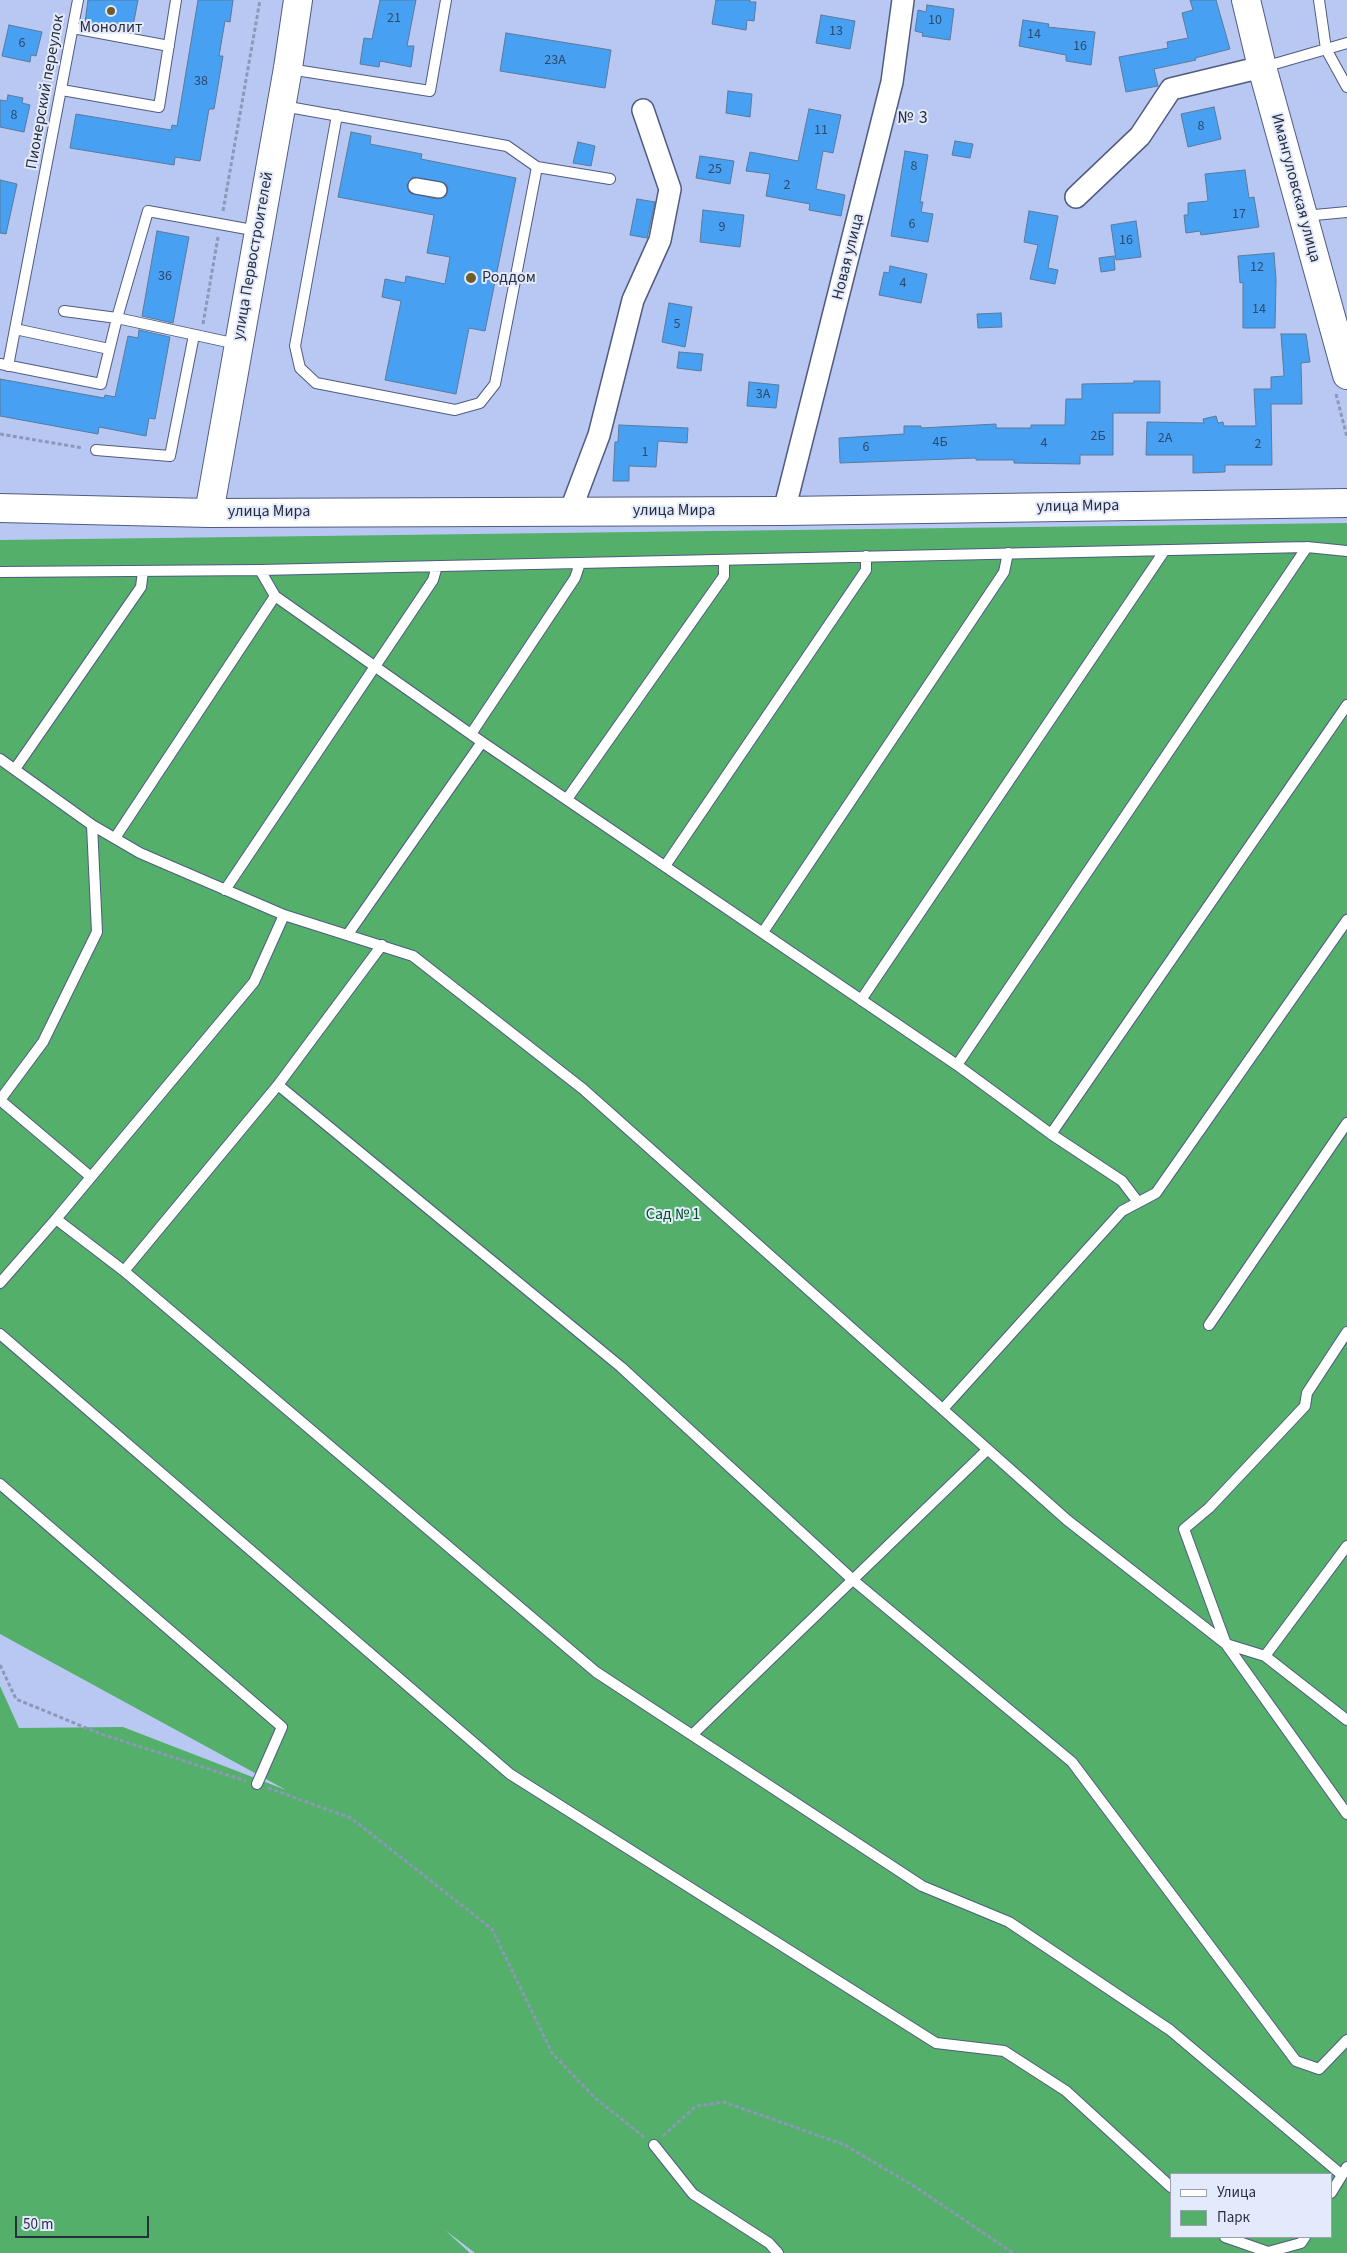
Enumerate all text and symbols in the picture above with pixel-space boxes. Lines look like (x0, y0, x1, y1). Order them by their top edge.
marker: Монолит (105, 5, 117, 17)
house number: 21 (387, 11, 401, 27)
street label: Пионерский переулок (23, 13, 69, 171)
house number: 10 (928, 13, 942, 29)
place label: Монолит (80, 18, 142, 38)
house number: 13 (829, 24, 843, 40)
house number: 14 (1027, 27, 1041, 43)
house number: 6 (19, 36, 25, 52)
house number: 16 (1073, 39, 1087, 55)
house number: 23А (544, 53, 566, 69)
house number: 38 (194, 74, 208, 90)
house number: 8 (11, 108, 17, 124)
district label: № 3 (897, 108, 929, 130)
street label: Имангуловская улица (1266, 111, 1324, 265)
house number: 8 (1198, 119, 1204, 135)
house number: 11 (814, 123, 828, 139)
house number: 8 (911, 159, 917, 175)
house number: 25 (708, 162, 722, 178)
street label: улица Первостроителей (230, 170, 278, 342)
house number: 2 (784, 178, 790, 194)
house number: 17 (1232, 207, 1246, 223)
street label: Новая улица (829, 212, 869, 302)
house number: 6 (909, 217, 915, 233)
house number: 9 (719, 220, 725, 236)
house number: 16 (1119, 233, 1133, 249)
house number: 12 (1250, 260, 1264, 276)
place label: Роддом (482, 268, 536, 288)
house number: 36 (158, 269, 172, 285)
marker: Роддом (464, 271, 478, 285)
house number: 4 (900, 276, 906, 292)
house number: 14 (1252, 302, 1266, 318)
house number: 5 (674, 317, 680, 333)
house number: 3А (756, 387, 770, 403)
house number: 2Б (1090, 429, 1106, 445)
house number: 2А (1158, 431, 1172, 447)
house number: 4Б (932, 435, 948, 451)
house number: 4 (1041, 436, 1047, 452)
house number: 2 (1255, 437, 1261, 453)
house number: 6 (863, 440, 869, 456)
house number: 1 (642, 445, 648, 461)
street label: улица Мира (1037, 497, 1119, 517)
street label: улица Мира (633, 501, 715, 521)
street label: улица Мира (228, 502, 310, 522)
park label: Сад № 1 (646, 1205, 700, 1225)
legend (1170, 2173, 1332, 2238)
text: Улица (1217, 2182, 1256, 2203)
scale bar (18, 2206, 151, 2238)
text: Парк (1217, 2207, 1250, 2228)
text: 50 m (23, 2214, 53, 2235)

